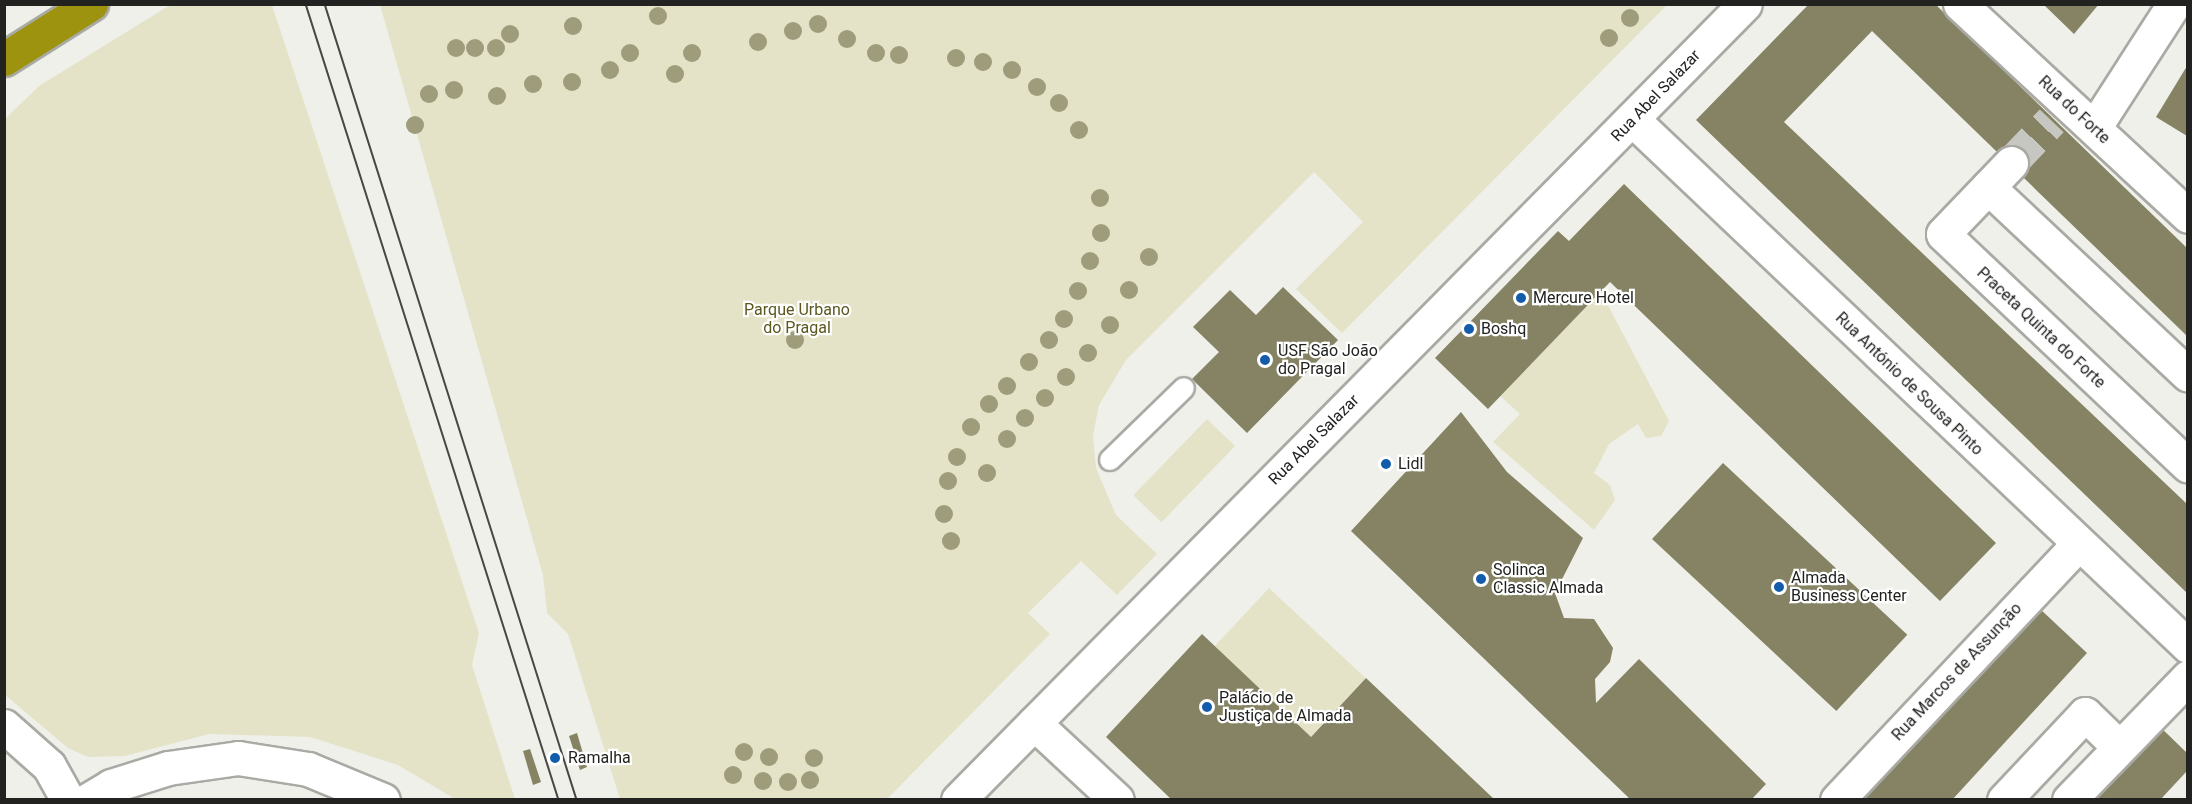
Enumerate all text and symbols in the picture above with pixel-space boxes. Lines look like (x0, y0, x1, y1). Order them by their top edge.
street label: Rua Abel Salazar (1607, 46, 1705, 146)
street label: Rua do Forte (2034, 72, 2114, 148)
street label: Praceta Quinta do Forte (1973, 263, 2109, 393)
place label: Mercure Hotel (1533, 288, 1634, 308)
marker: Mercure Hotel (1514, 291, 1528, 305)
park label: Parque Urbano do Pragal (744, 300, 850, 338)
street label: Rua António de Sousa Pinto (1831, 308, 1987, 460)
place label: Boshq (1481, 319, 1526, 339)
marker: Boshq (1462, 322, 1476, 336)
place label: USF São João do Pragal (1278, 341, 1378, 379)
marker: USF São João do Pragal (1256, 351, 1274, 369)
street label: Rua Abel Salazar (1265, 391, 1363, 489)
place label: Lidl (1398, 454, 1423, 474)
marker: Lidl (1379, 457, 1393, 471)
place label: Solinca Classic Almada (1493, 560, 1604, 598)
place label: Almada Business Center (1791, 568, 1907, 606)
marker: Solinca Classic Almada (1474, 572, 1488, 586)
marker: Almada Business Center (1772, 580, 1786, 594)
street label: Rua Marcos de Assunção (1888, 599, 2026, 745)
place label: Palácio de Justiça de Almada (1219, 688, 1351, 726)
marker: Palácio de Justiça de Almada (1200, 700, 1214, 714)
place label: Ramalha (568, 748, 631, 768)
marker: Ramalha (546, 749, 564, 767)

